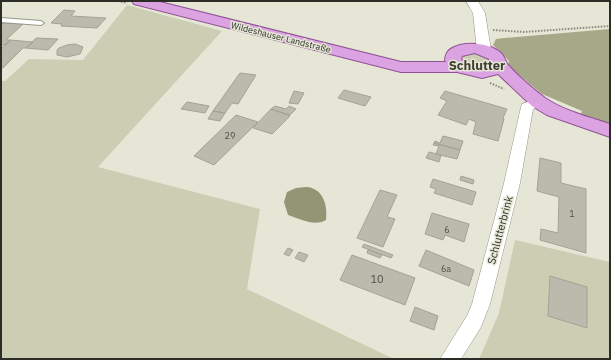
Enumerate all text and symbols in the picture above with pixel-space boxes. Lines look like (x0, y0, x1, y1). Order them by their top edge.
street label: Wildeshauser Landstraße (230, 19, 332, 55)
district label: Schlutter (449, 57, 505, 74)
house number: 29 (225, 130, 235, 141)
street label: Schlutterbrink (484, 194, 516, 266)
house number: 1 (569, 208, 575, 219)
house number: 6 (444, 224, 450, 235)
house number: 6a (441, 263, 451, 274)
house number: 10 (370, 272, 384, 286)

